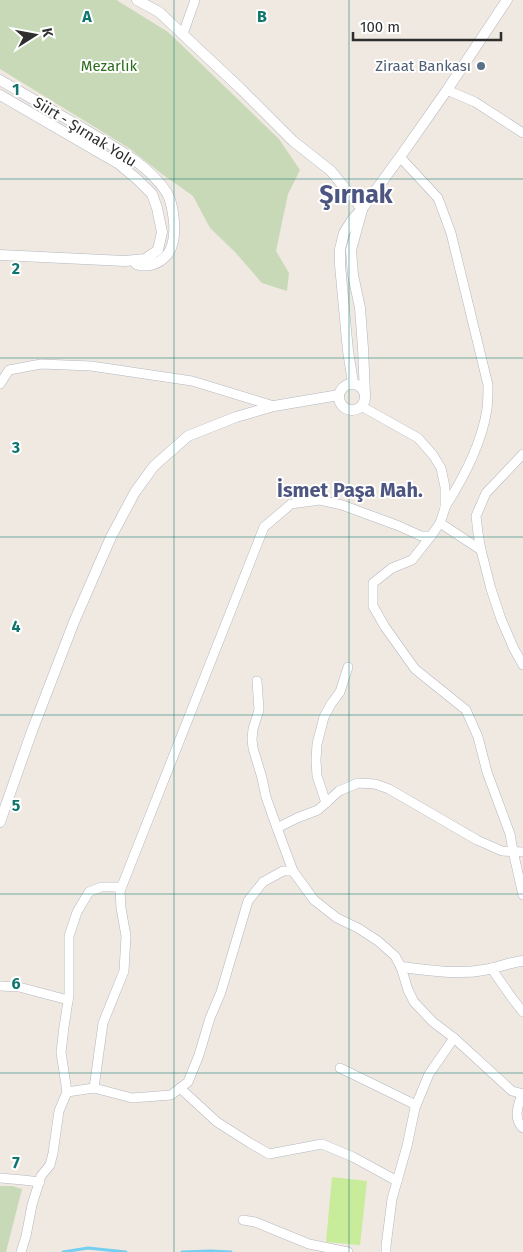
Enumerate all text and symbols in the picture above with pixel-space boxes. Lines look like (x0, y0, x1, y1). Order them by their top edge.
text: A (81, 7, 92, 26)
text: B (257, 7, 267, 26)
north arrow (10, 10, 60, 60)
scale bar (353, 10, 500, 42)
text: 100 m (360, 18, 400, 36)
text: K (38, 27, 57, 40)
park label: Mezarlık (81, 57, 137, 75)
place label: Ziraat Bankası (375, 57, 471, 75)
marker: Ziraat Bankası (475, 60, 487, 72)
text: 1 (12, 80, 20, 99)
street label: Siirt - Şırnak Yolu (30, 93, 140, 171)
district label: Şırnak (319, 180, 394, 210)
text: 2 (12, 259, 20, 278)
text: 3 (11, 438, 20, 457)
district label: İsmet Paşa Mah. (277, 478, 423, 502)
text: 4 (11, 617, 21, 636)
text: 5 (12, 796, 21, 815)
text: 6 (11, 974, 21, 993)
text: 7 (12, 1153, 20, 1172)

